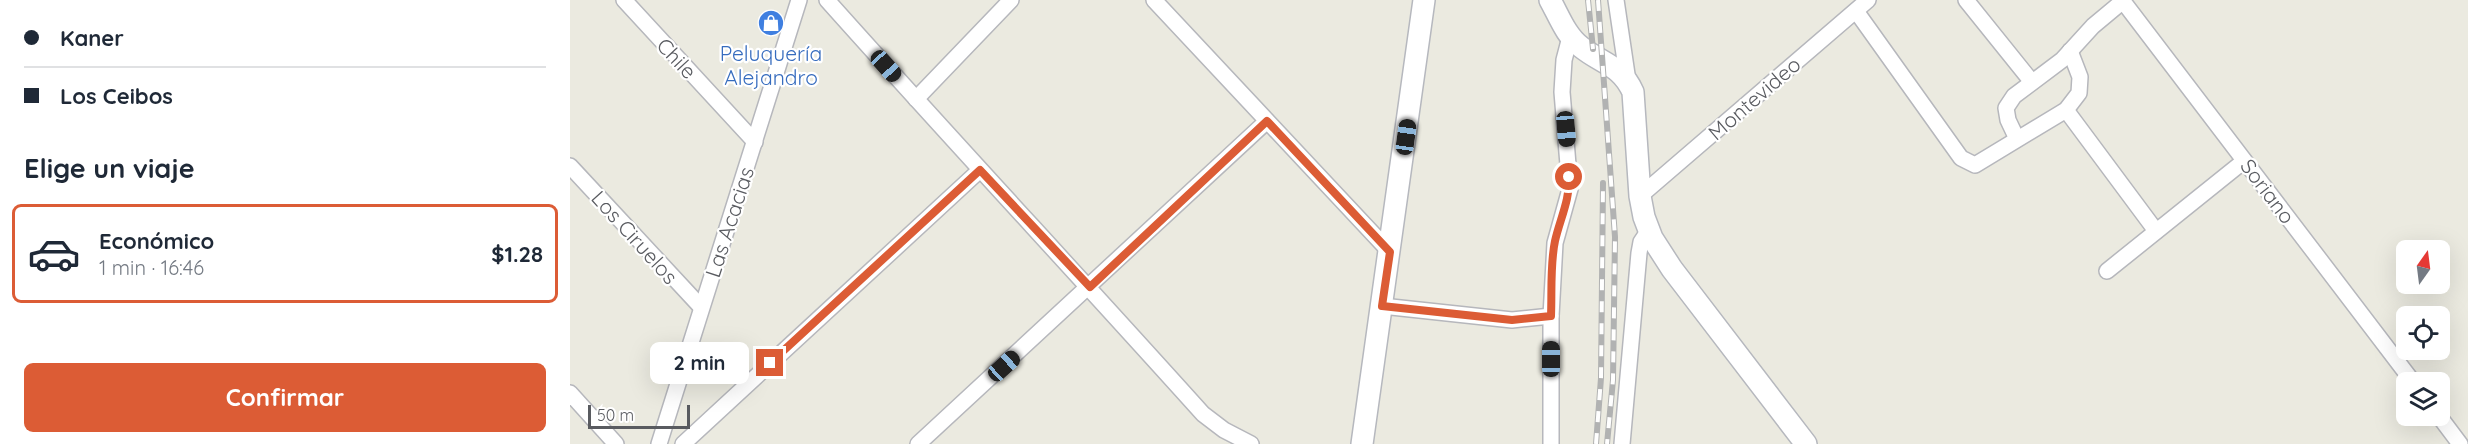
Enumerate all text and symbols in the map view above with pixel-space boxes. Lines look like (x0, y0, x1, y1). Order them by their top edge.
shop icon: Peluquería Alejandro (756, 8, 786, 38)
text: Kaner (60, 24, 124, 52)
street label: Chile (652, 32, 702, 84)
place label: Peluquería Alejandro (720, 40, 822, 90)
car (867, 47, 905, 85)
street label: Montevideo (1703, 51, 1805, 145)
text: Los Ceibos (60, 82, 173, 110)
car (1555, 110, 1577, 148)
car (1395, 118, 1417, 156)
text: Elige un viaje (24, 151, 195, 185)
street label: Soriano (2235, 153, 2301, 229)
street label: Las Acacias (699, 163, 759, 281)
route start (1555, 163, 1582, 190)
street label: Los Ciruelos (586, 185, 684, 289)
icon: car (27, 227, 81, 281)
text: Económico (99, 227, 214, 255)
text: $1.28 (491, 240, 543, 268)
north arrow (2396, 240, 2450, 294)
map controls (2396, 240, 2450, 426)
text: 1 min · 16:46 (99, 255, 204, 280)
button: locate (2396, 306, 2450, 360)
car (1542, 341, 1560, 377)
callout: 2 min (650, 342, 749, 384)
car (985, 347, 1023, 385)
route end (756, 349, 783, 376)
text: 2 min (673, 350, 726, 375)
button: Confirmar (24, 363, 546, 432)
button: layers (2396, 372, 2450, 426)
scale bar (588, 402, 690, 430)
text: 50 m (597, 405, 634, 425)

